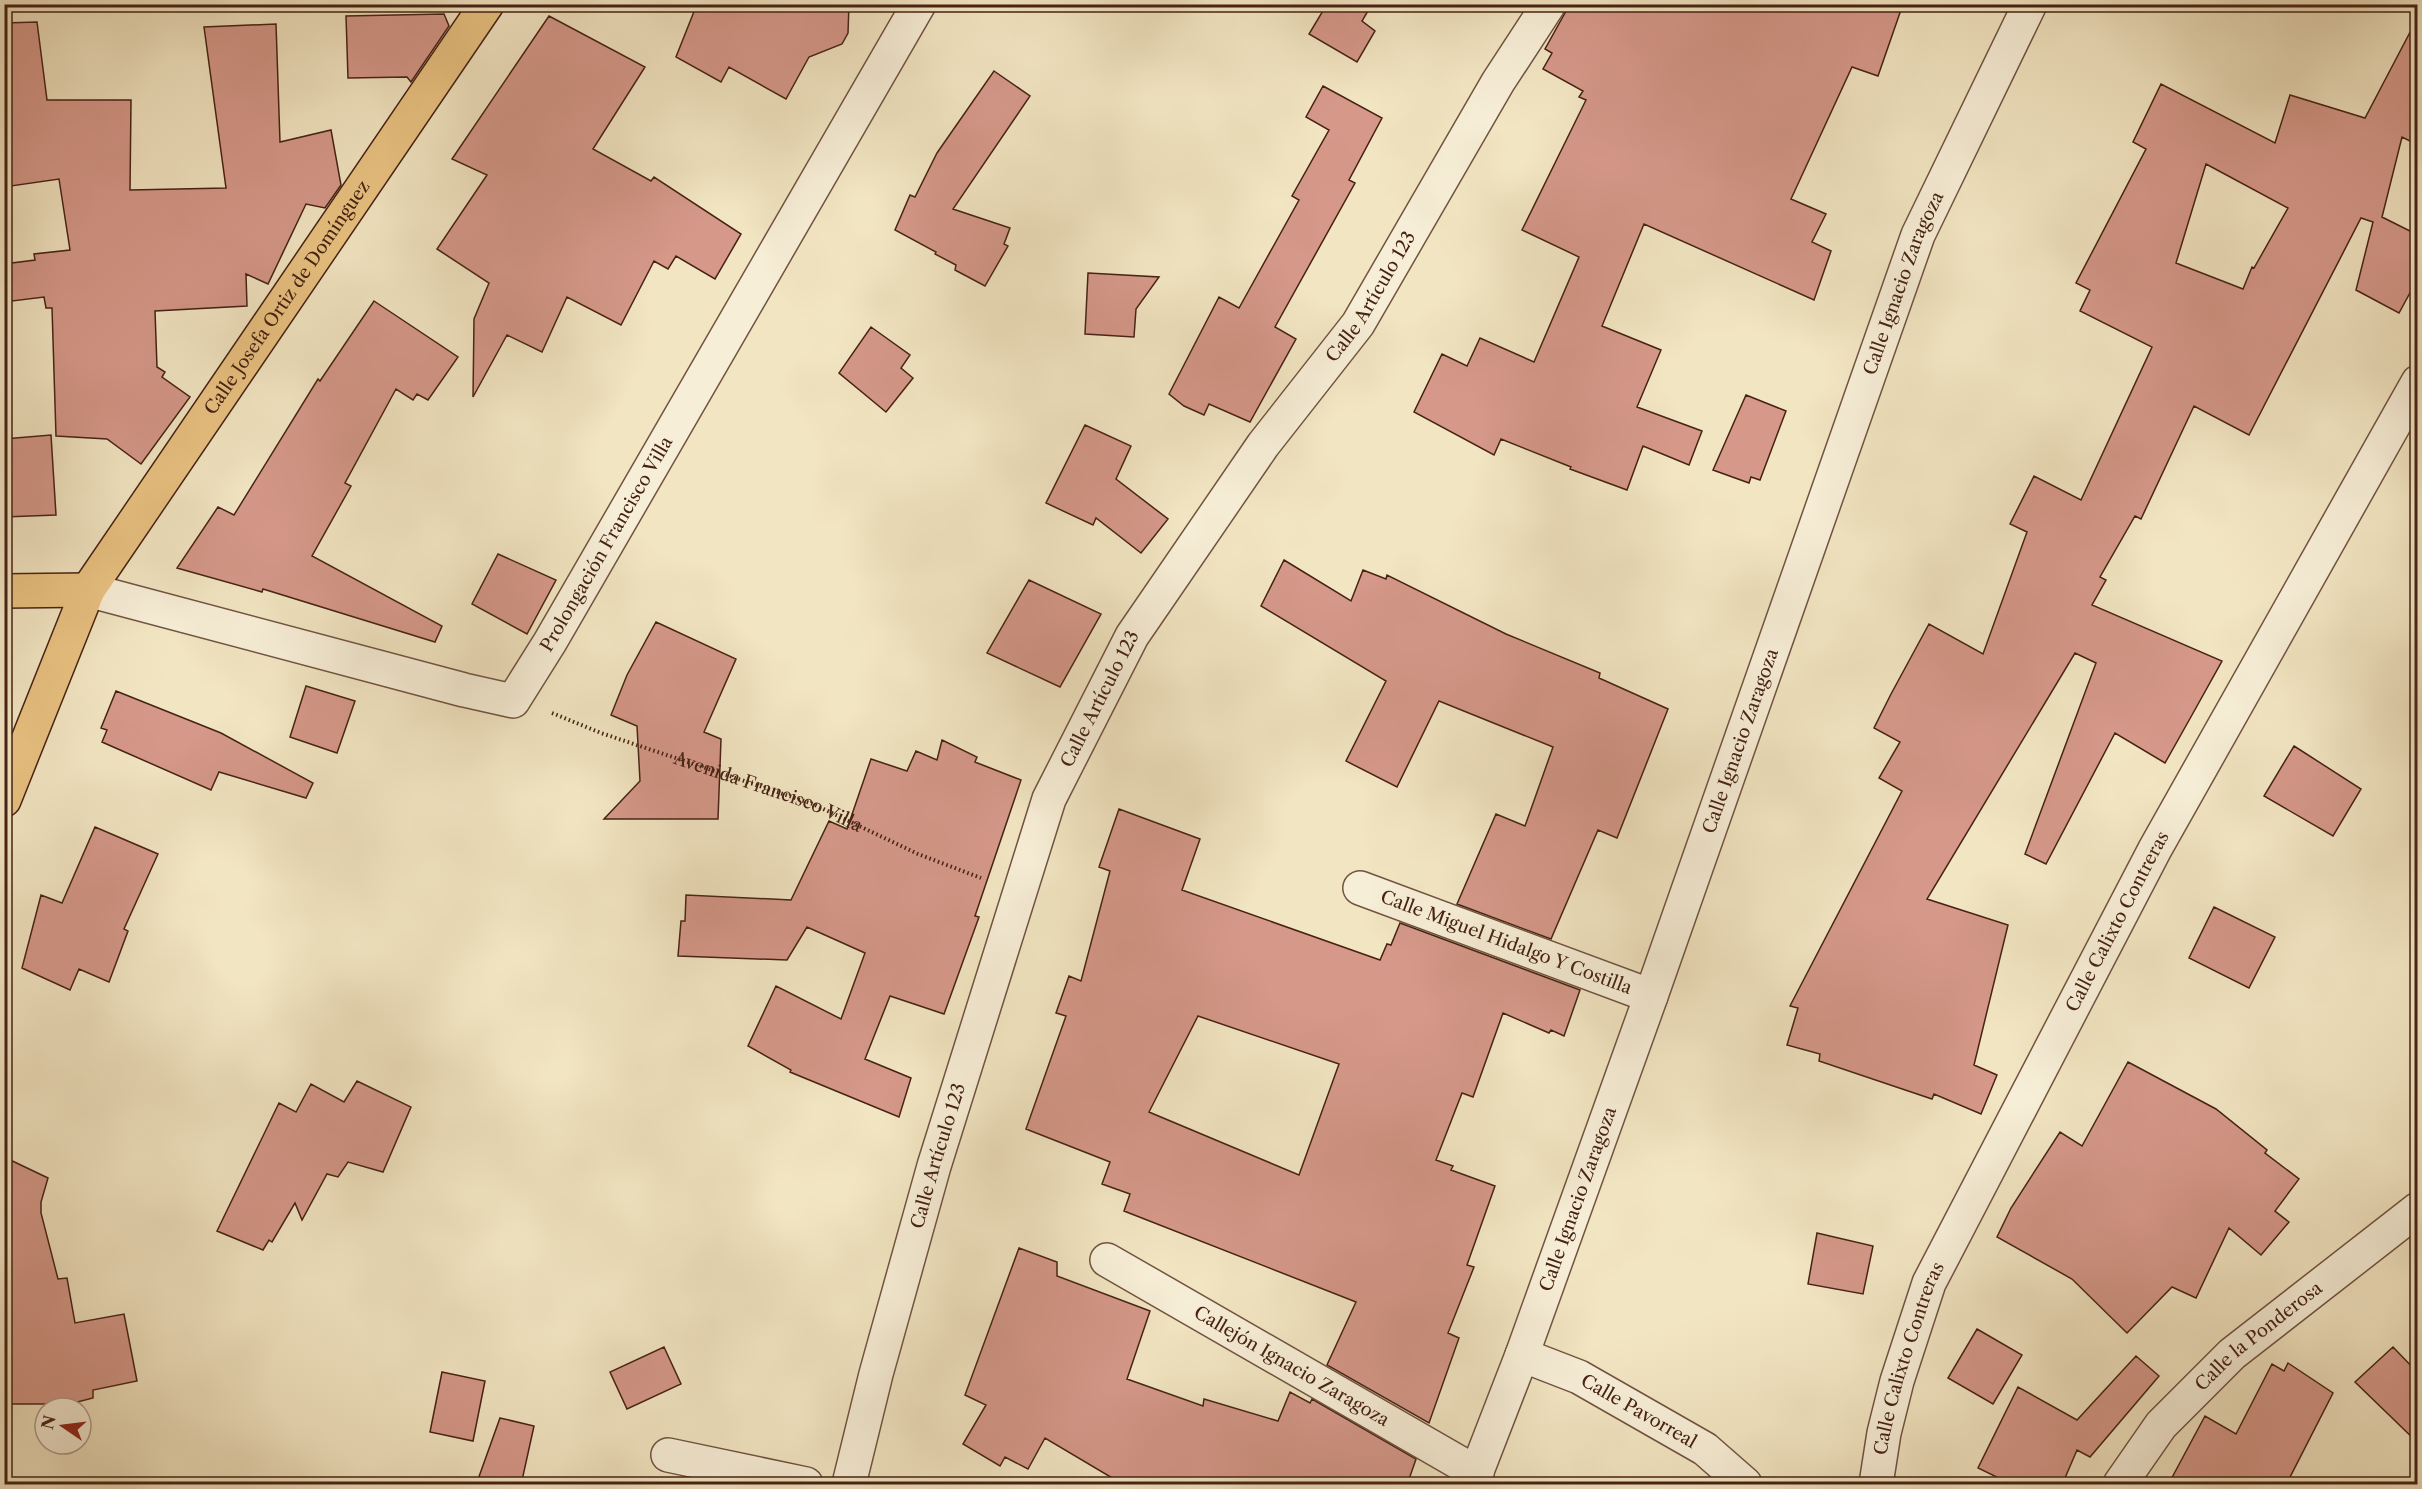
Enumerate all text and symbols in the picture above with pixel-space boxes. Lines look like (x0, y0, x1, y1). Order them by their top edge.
street label: Calle Josefa Ortiz de Domínguez (200, 176, 375, 419)
street label: Calle Ignacio Zaragoza (1859, 187, 1949, 378)
street label: Calle Artículo 123 (1321, 227, 1420, 367)
street label: Prolongación Francisco Villa (536, 432, 678, 656)
street label: Calle Artículo 123 (1056, 627, 1144, 771)
street label: Calle Ignacio Zaragoza (1698, 645, 1783, 836)
street label: Avenida Francisco Villa (670, 747, 866, 837)
street label: Calle Calixto Contreras (2061, 827, 2174, 1016)
street label: Calle Miguel Hidalgo Y Costilla (1378, 886, 1635, 999)
street label: Calle Artículo 123 (906, 1081, 970, 1231)
street label: Calle Ignacio Zaragoza (1535, 1103, 1621, 1294)
street label: Calle Calixto Contreras (1870, 1258, 1949, 1456)
street label: Calle la Ponderosa (2190, 1277, 2327, 1396)
street label: Callejón Ignacio Zaragoza (1190, 1301, 1394, 1431)
street label: Calle Pavorreal (1577, 1369, 1701, 1453)
north arrow (33, 1396, 93, 1456)
text: N (37, 1413, 60, 1432)

